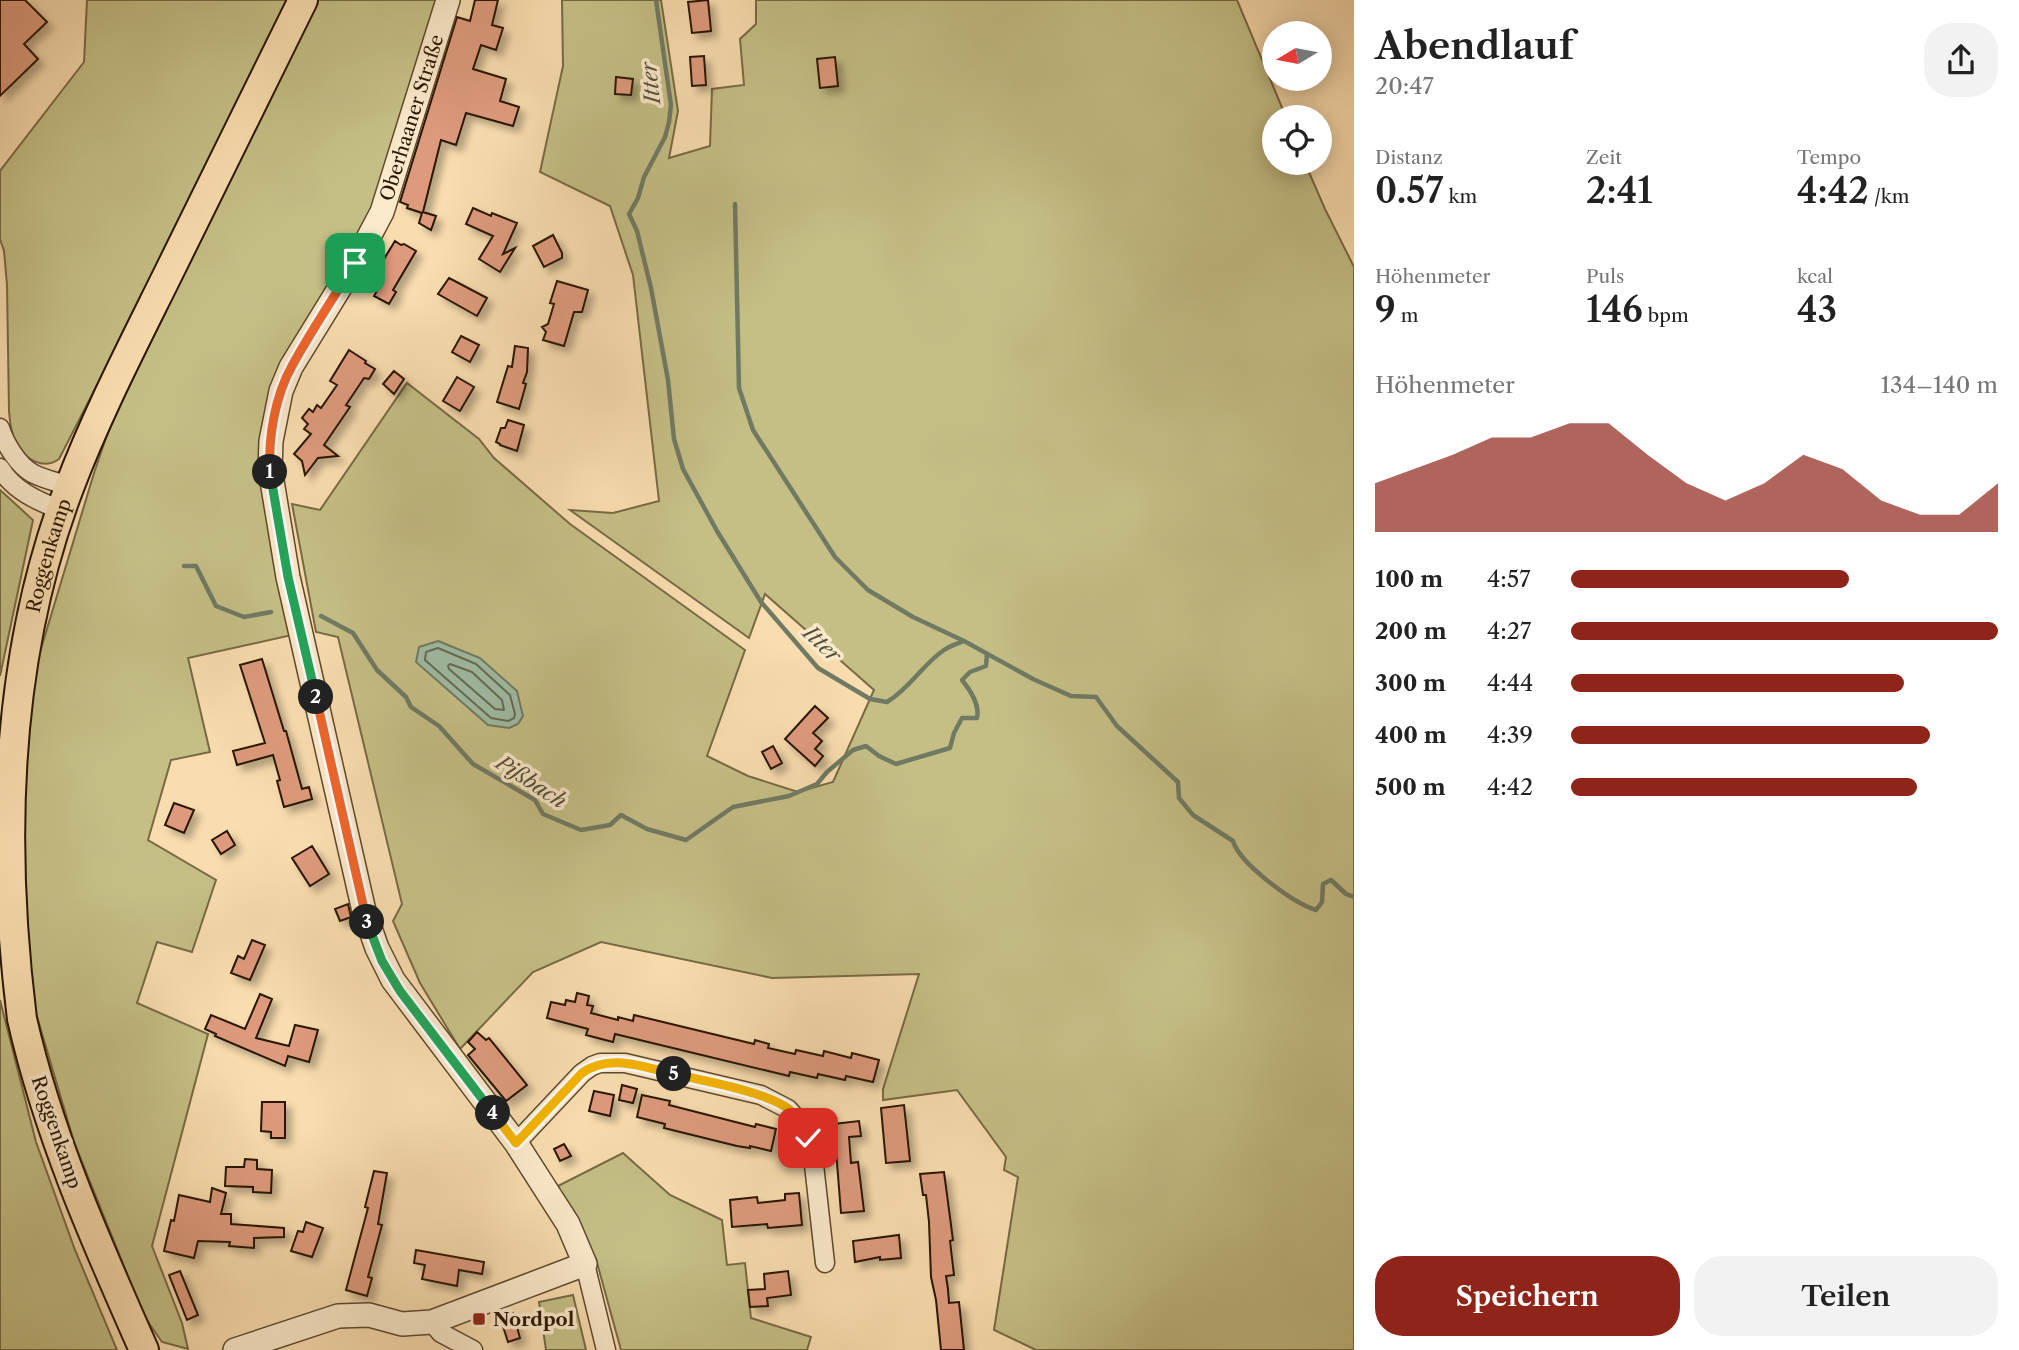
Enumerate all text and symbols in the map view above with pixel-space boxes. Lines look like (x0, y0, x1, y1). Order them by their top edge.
north arrow (1262, 21, 1332, 91)
map controls (1262, 21, 1332, 175)
text: Abendlauf (1375, 22, 1574, 69)
button: share (1924, 23, 1998, 97)
street label: Oberhaaner Straße (375, 32, 449, 204)
water label: Itter (636, 59, 665, 107)
text: 20:47 (1375, 72, 1434, 100)
button: locate (1262, 105, 1332, 175)
text: Distanz (1375, 146, 1443, 169)
text: Zeit (1586, 146, 1622, 169)
text: Tempo (1797, 146, 1861, 169)
text: 0.57 (1375, 169, 1443, 212)
text: 2:41 (1586, 169, 1653, 212)
text: 4:42 (1797, 169, 1869, 212)
text: km (1443, 185, 1477, 208)
text: /km (1869, 185, 1909, 208)
pin (325, 233, 385, 293)
icon: arrive (336, 244, 374, 282)
text: Höhenmeter (1375, 265, 1491, 288)
text: Puls (1586, 265, 1624, 288)
text: kcal (1797, 265, 1833, 288)
text: 9 (1375, 288, 1396, 331)
text: 146 (1586, 288, 1643, 331)
text: 43 (1797, 288, 1837, 331)
text: m (1396, 304, 1419, 327)
text: bpm (1643, 304, 1689, 327)
text: Höhenmeter (1375, 371, 1515, 399)
text: 134–140 m (1880, 371, 1998, 399)
pin: 1 (252, 454, 288, 490)
text: 1 (265, 460, 274, 483)
street label: Roggenkamp (22, 495, 76, 615)
text: 100 m (1375, 565, 1443, 593)
text: 4:57 (1487, 565, 1531, 593)
text: 200 m (1375, 617, 1447, 645)
text: 4:27 (1487, 617, 1531, 645)
water label: Itter (797, 619, 847, 668)
text: 300 m (1375, 669, 1446, 697)
text: 4:44 (1487, 669, 1533, 697)
pin: 2 (298, 680, 334, 714)
text: 2 (310, 685, 321, 708)
text: 400 m (1375, 721, 1447, 749)
text: 4:39 (1487, 721, 1533, 749)
water label: Pißbach (490, 749, 571, 814)
text: 500 m (1375, 773, 1446, 801)
text: 4:42 (1487, 773, 1533, 801)
pin: 3 (350, 904, 384, 940)
text: 3 (361, 910, 372, 933)
pin: 5 (656, 1056, 692, 1092)
text: 5 (668, 1062, 679, 1085)
street label: Roggenkamp (26, 1073, 87, 1192)
pin: 4 (476, 1096, 510, 1130)
text: 4 (487, 1101, 498, 1124)
pin (778, 1108, 838, 1168)
icon: check (789, 1119, 827, 1157)
button: Speichern (1375, 1256, 1680, 1336)
button: Teilen (1694, 1256, 1998, 1336)
place label: Nordpol (493, 1308, 575, 1331)
marker: Nordpol (471, 1311, 487, 1327)

